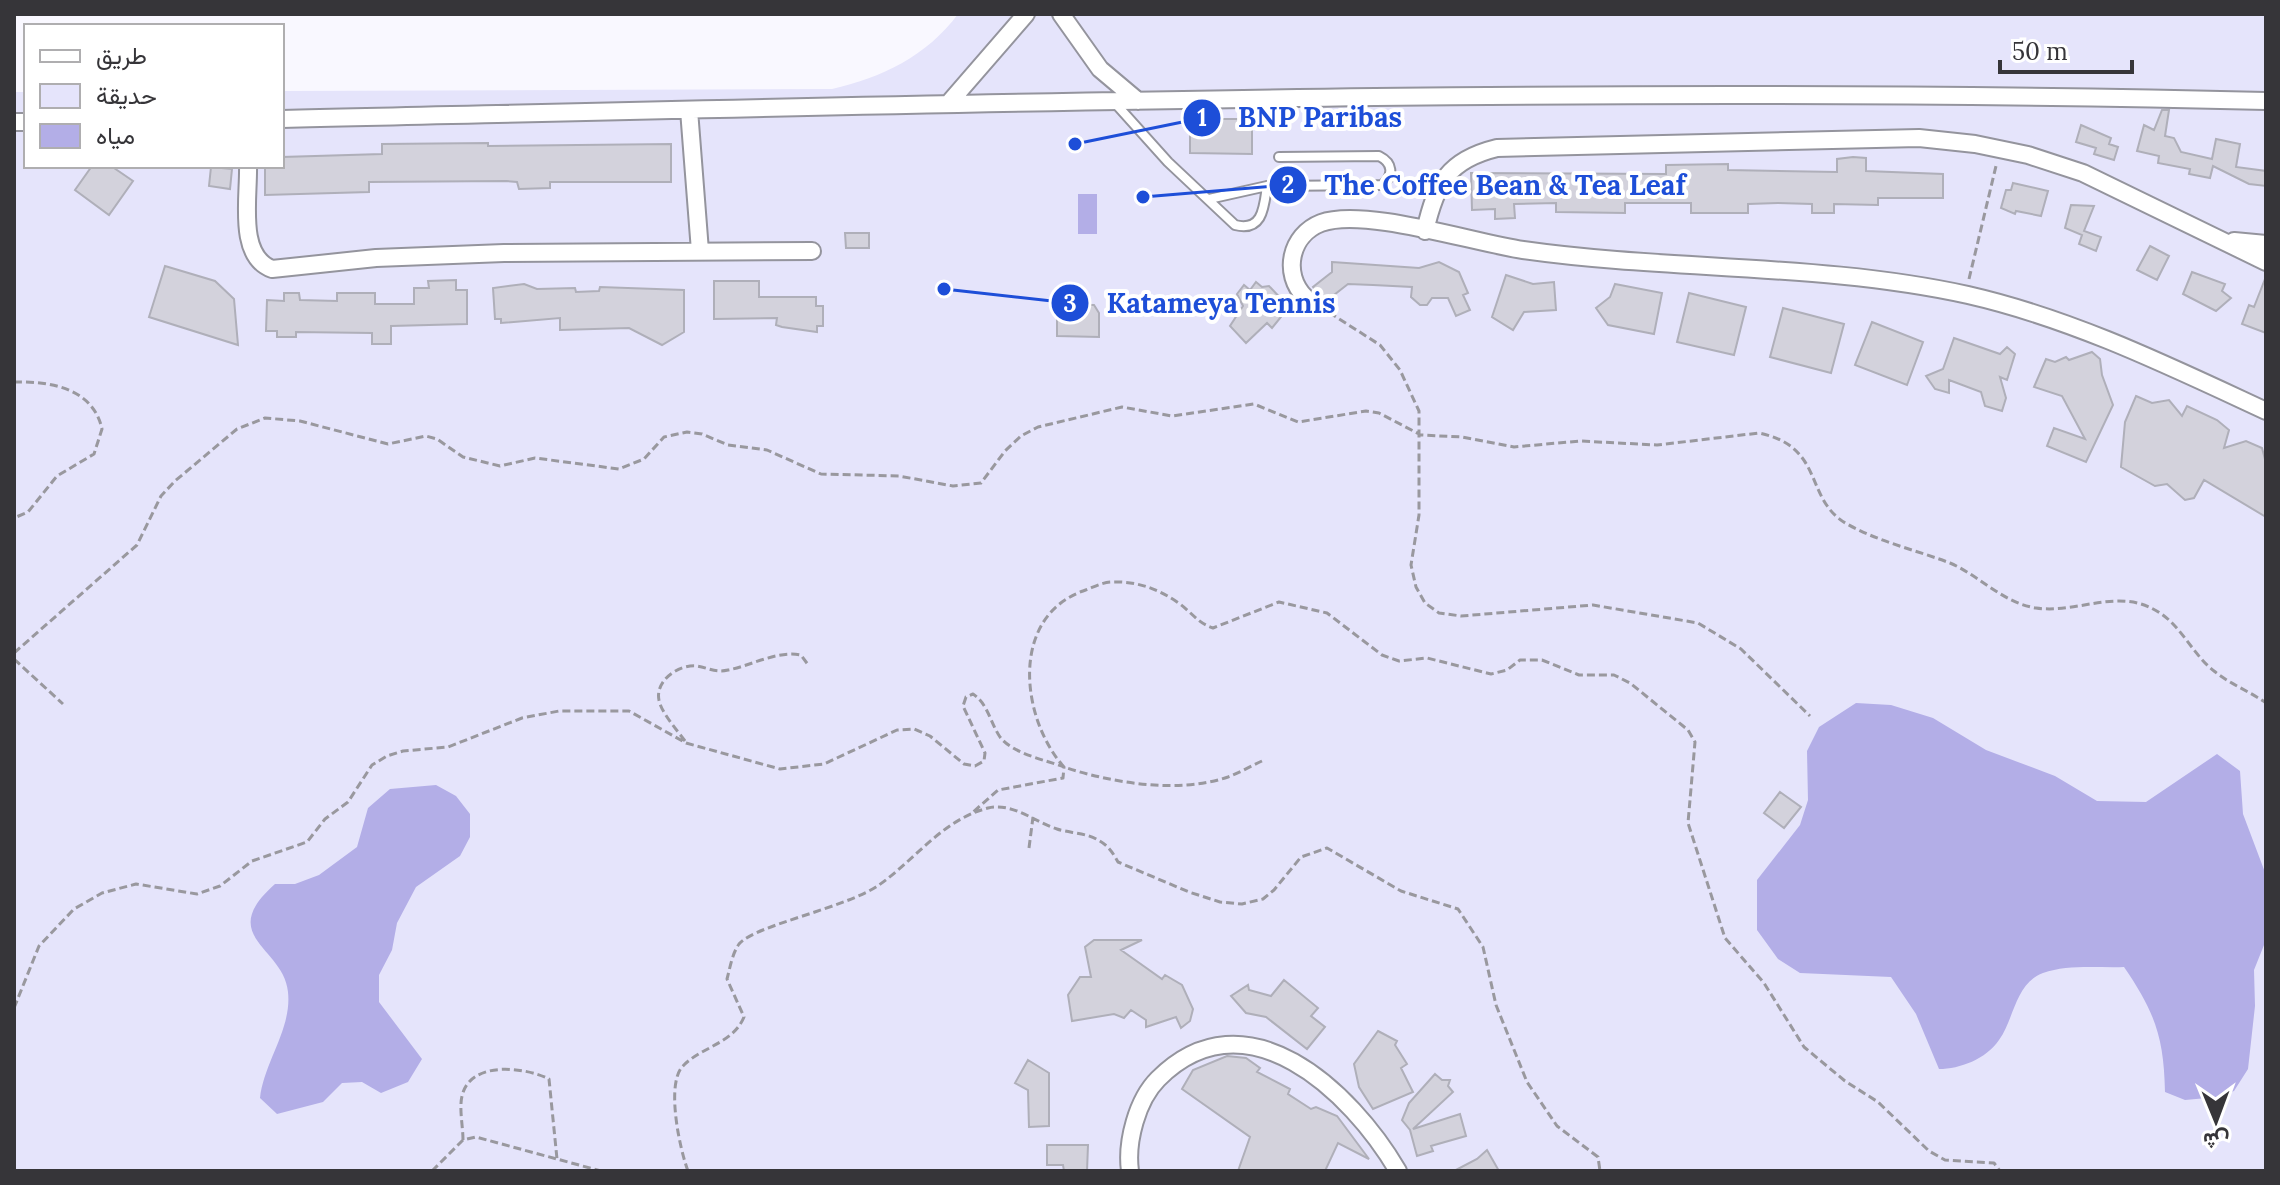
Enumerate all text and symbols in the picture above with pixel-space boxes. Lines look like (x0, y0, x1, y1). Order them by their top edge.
legend (24, 24, 284, 168)
scale bar (2000, 24, 2132, 74)
text: 50 m (2012, 36, 2068, 67)
text: طريق (96, 40, 147, 71)
text: حديقة (96, 80, 157, 111)
callout: BNP Paribas (1182, 92, 1418, 144)
text: BNP Paribas (1238, 99, 1402, 135)
text: 1 (1197, 102, 1207, 133)
text: مياه (96, 120, 135, 151)
callout: The Coffee Bean & Tea Leaf (1268, 159, 1702, 211)
text: The Coffee Bean & Tea Leaf (1324, 167, 1687, 203)
text: 2 (1282, 169, 1294, 200)
callout: Katameya Tennis (1050, 277, 1351, 329)
text: Katameya Tennis (1107, 285, 1335, 321)
text: 3 (1063, 288, 1077, 319)
north arrow (2176, 1081, 2256, 1161)
text: ش (2203, 1127, 2230, 1155)

